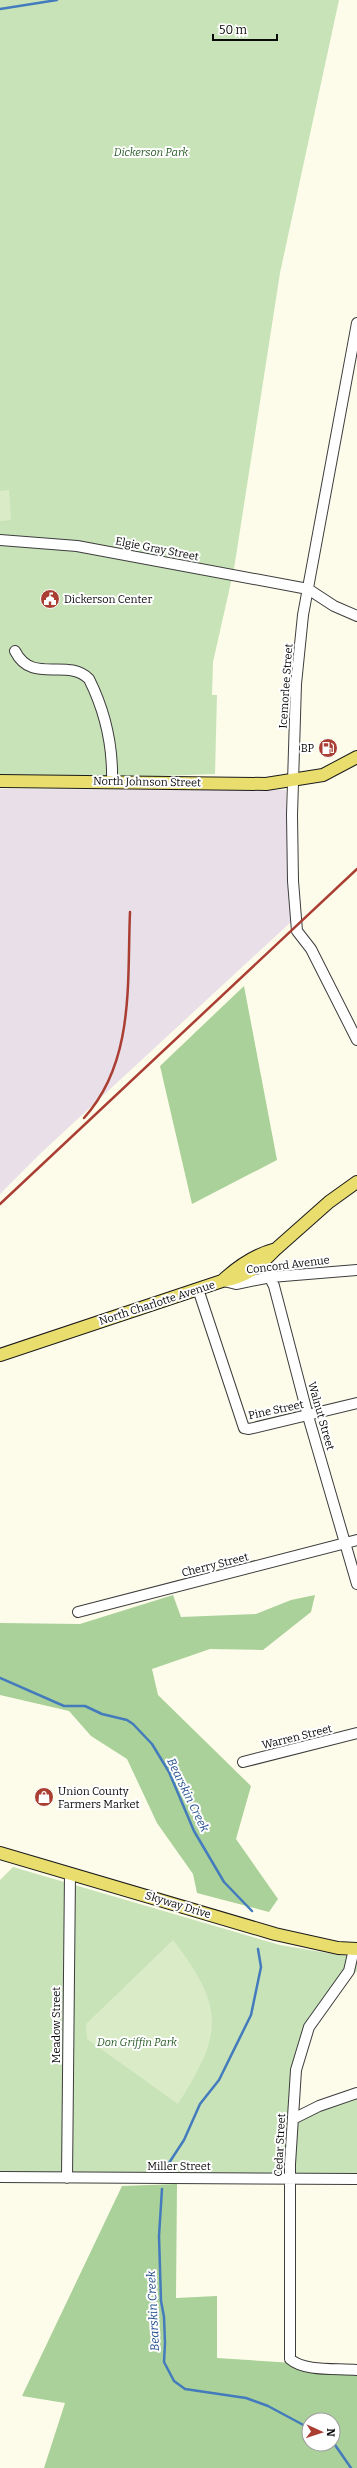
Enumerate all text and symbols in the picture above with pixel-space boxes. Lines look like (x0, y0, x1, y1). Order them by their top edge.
scale bar (213, 16, 277, 42)
text: 50 m (219, 23, 248, 37)
park label: Dickerson Park (114, 146, 189, 159)
street label: Elgie Gray Street (114, 535, 200, 563)
public building icon: Dickerson Center (39, 588, 61, 610)
place label: Dickerson Center (64, 593, 152, 606)
street label: Icemorlee Street (277, 643, 295, 729)
fuel station icon: BP (317, 737, 339, 759)
place label: BP (301, 742, 314, 755)
street label: North Johnson Street (93, 775, 201, 789)
street label: Concord Avenue (246, 1253, 330, 1277)
street label: North Charlotte Avenue (97, 1278, 217, 1328)
street label: Walnut Street (305, 1380, 337, 1452)
street label: Pine Street (247, 1398, 305, 1422)
street label: Cherry Street (180, 1550, 250, 1580)
street label: Warren Street (261, 1722, 333, 1752)
water label: Bearskin Creek (164, 1756, 212, 1835)
place label: Union County Farmers Market (58, 1785, 139, 1811)
shop icon: Union County Farmers Market (33, 1786, 55, 1808)
street label: Skyway Drive (143, 1889, 213, 1921)
street label: Meadow Street (50, 1987, 63, 2063)
park label: Don Griffin Park (97, 2036, 178, 2049)
street label: Cedar Street (272, 2113, 288, 2177)
street label: Miller Street (147, 2160, 211, 2173)
water label: Bearskin Creek (144, 2270, 162, 2352)
north arrow (301, 2412, 341, 2452)
text: N (324, 2428, 337, 2438)

